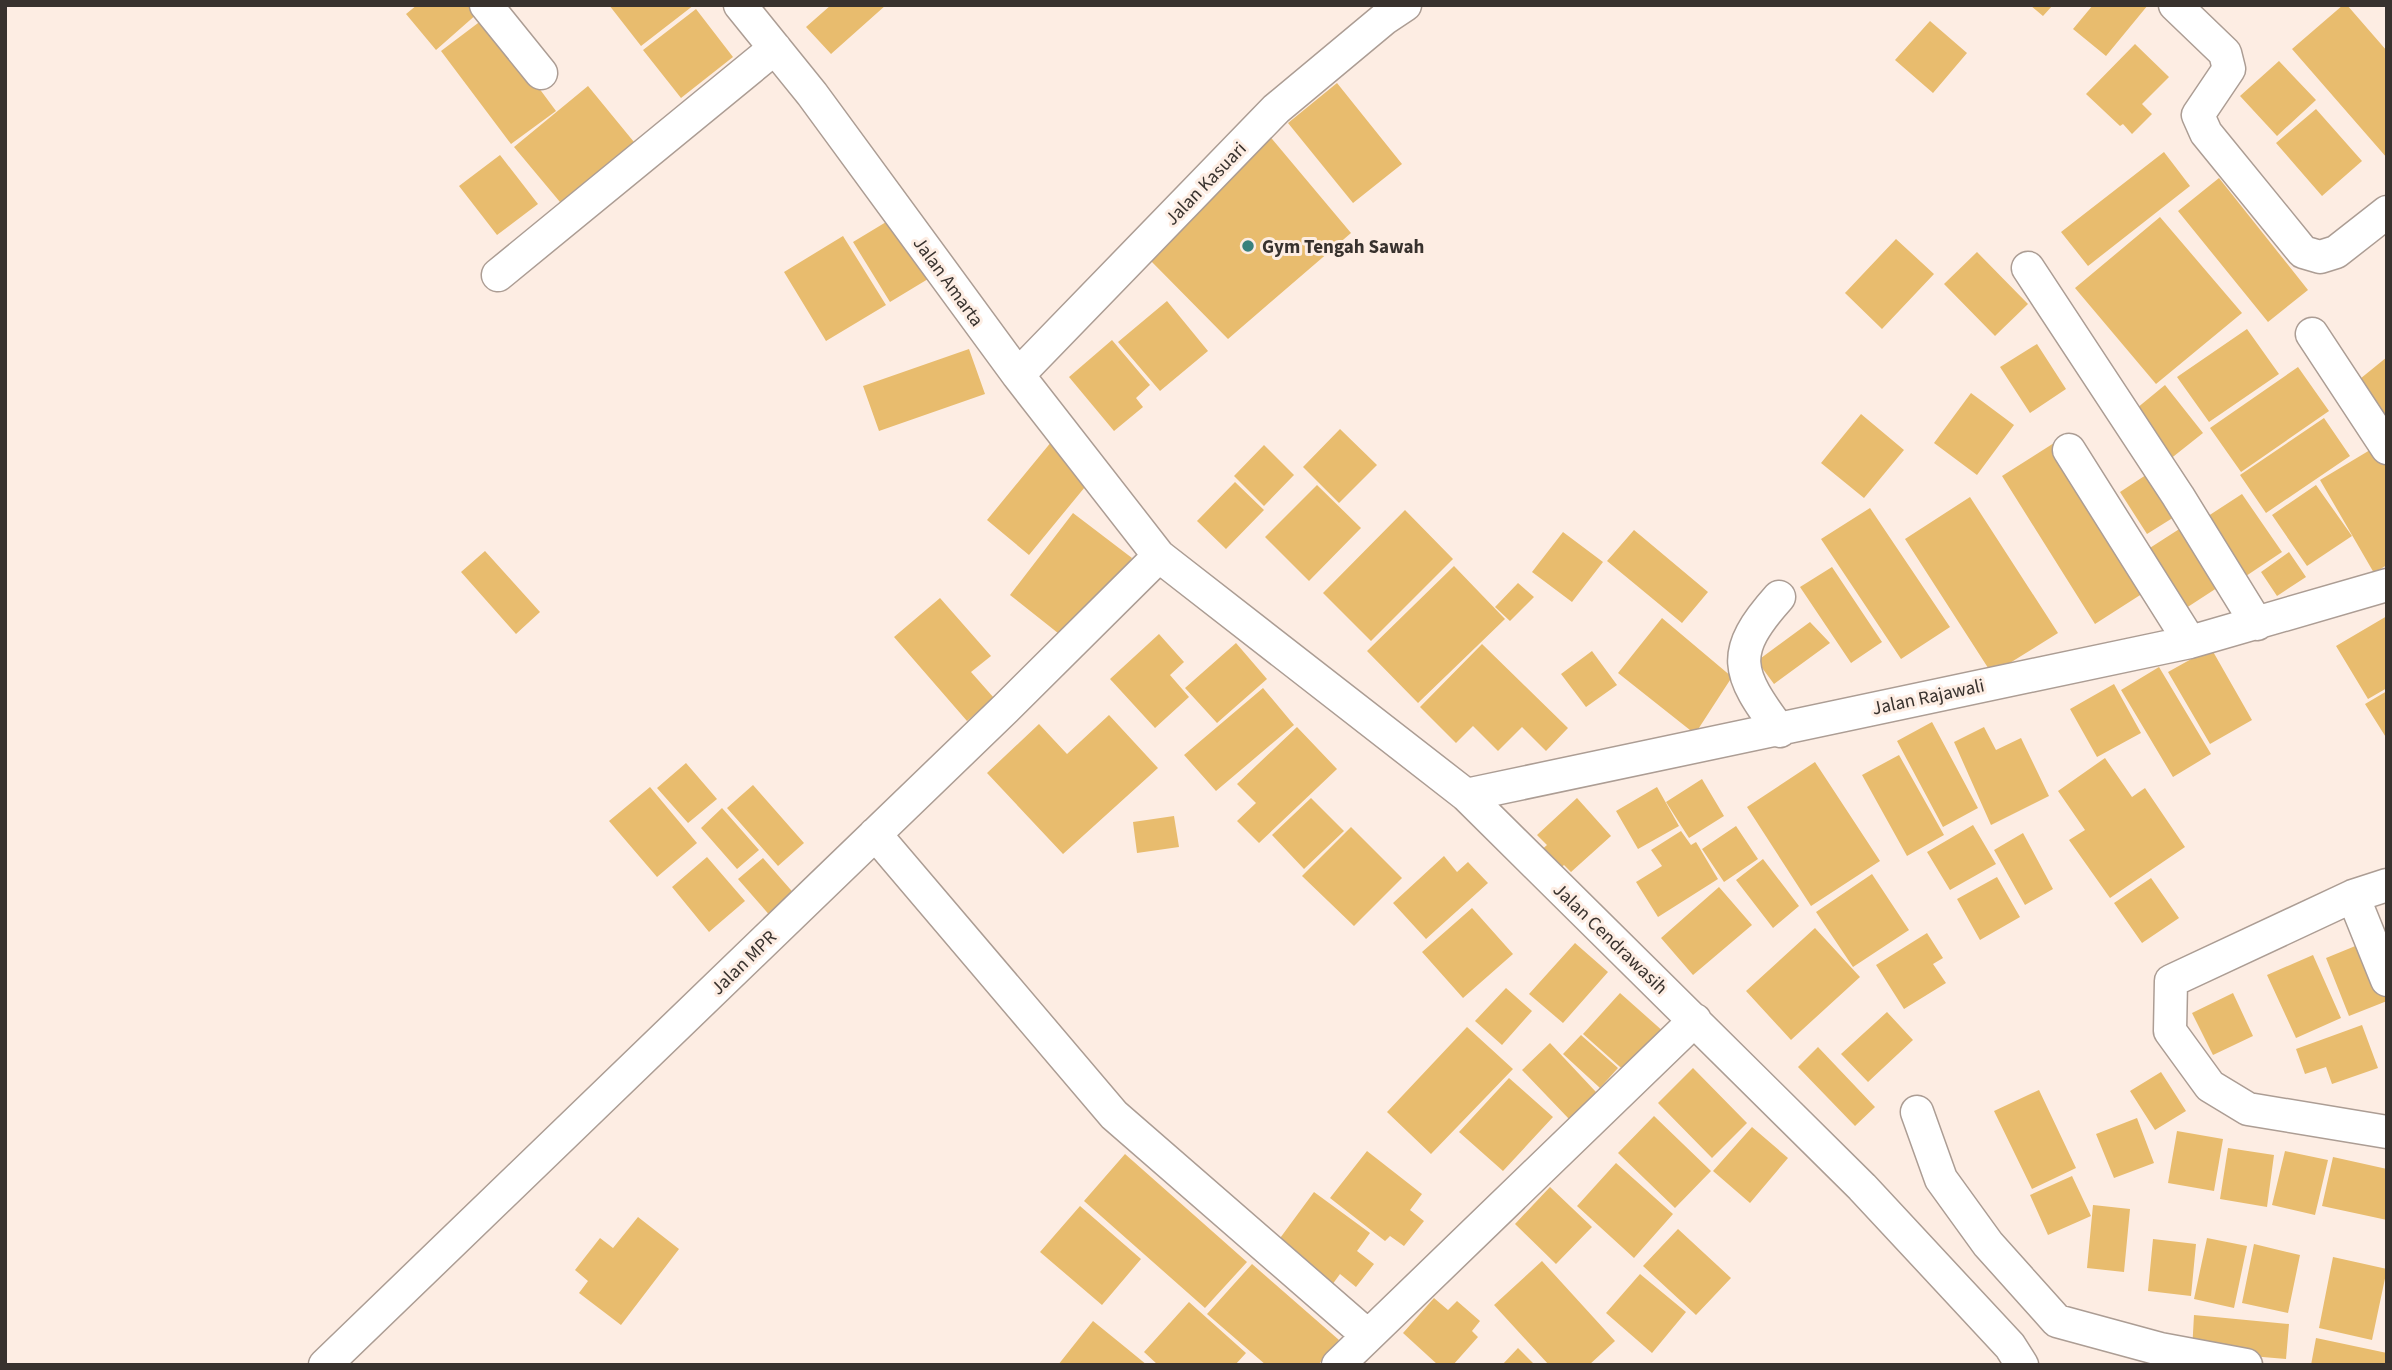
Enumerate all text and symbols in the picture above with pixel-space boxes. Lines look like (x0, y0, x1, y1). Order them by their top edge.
street label: Jalan Kasuari (1159, 136, 1253, 232)
street label: Jalan Amarta (906, 231, 990, 332)
place label: Gym Tengah Sawah (1262, 234, 1424, 261)
marker: Gym Tengah Sawah (1240, 238, 1256, 254)
street label: Jalan Rajawali (1870, 672, 1987, 723)
street label: Jalan Cendrawasih (1547, 877, 1673, 1001)
street label: Jalan MPR (705, 925, 783, 1002)

